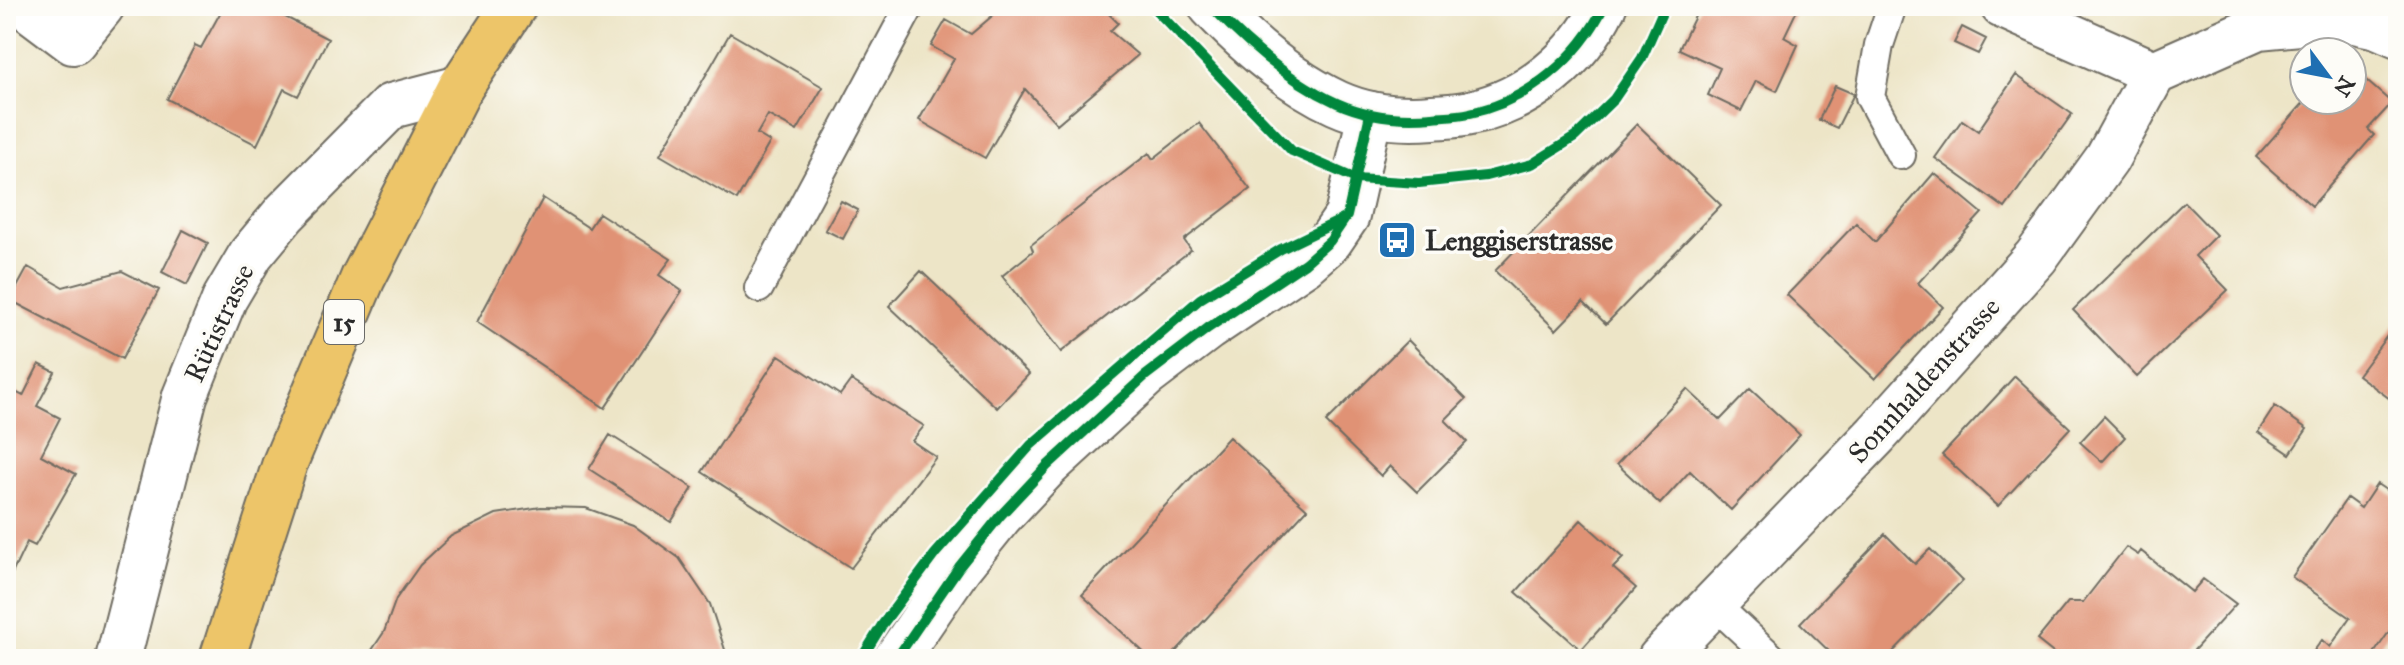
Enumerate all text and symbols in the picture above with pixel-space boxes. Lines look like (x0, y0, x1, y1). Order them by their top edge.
north arrow (2288, 36, 2368, 116)
text: N (2328, 71, 2361, 102)
bus stop icon: Lenggiserstrasse (1376, 219, 1418, 261)
place label: Lenggiserstrasse (1425, 223, 1614, 258)
street label: Rütistrasse (176, 258, 262, 388)
street label: Sonnhaldenstrasse (1840, 290, 2008, 470)
road number: 15 (324, 300, 364, 344)

